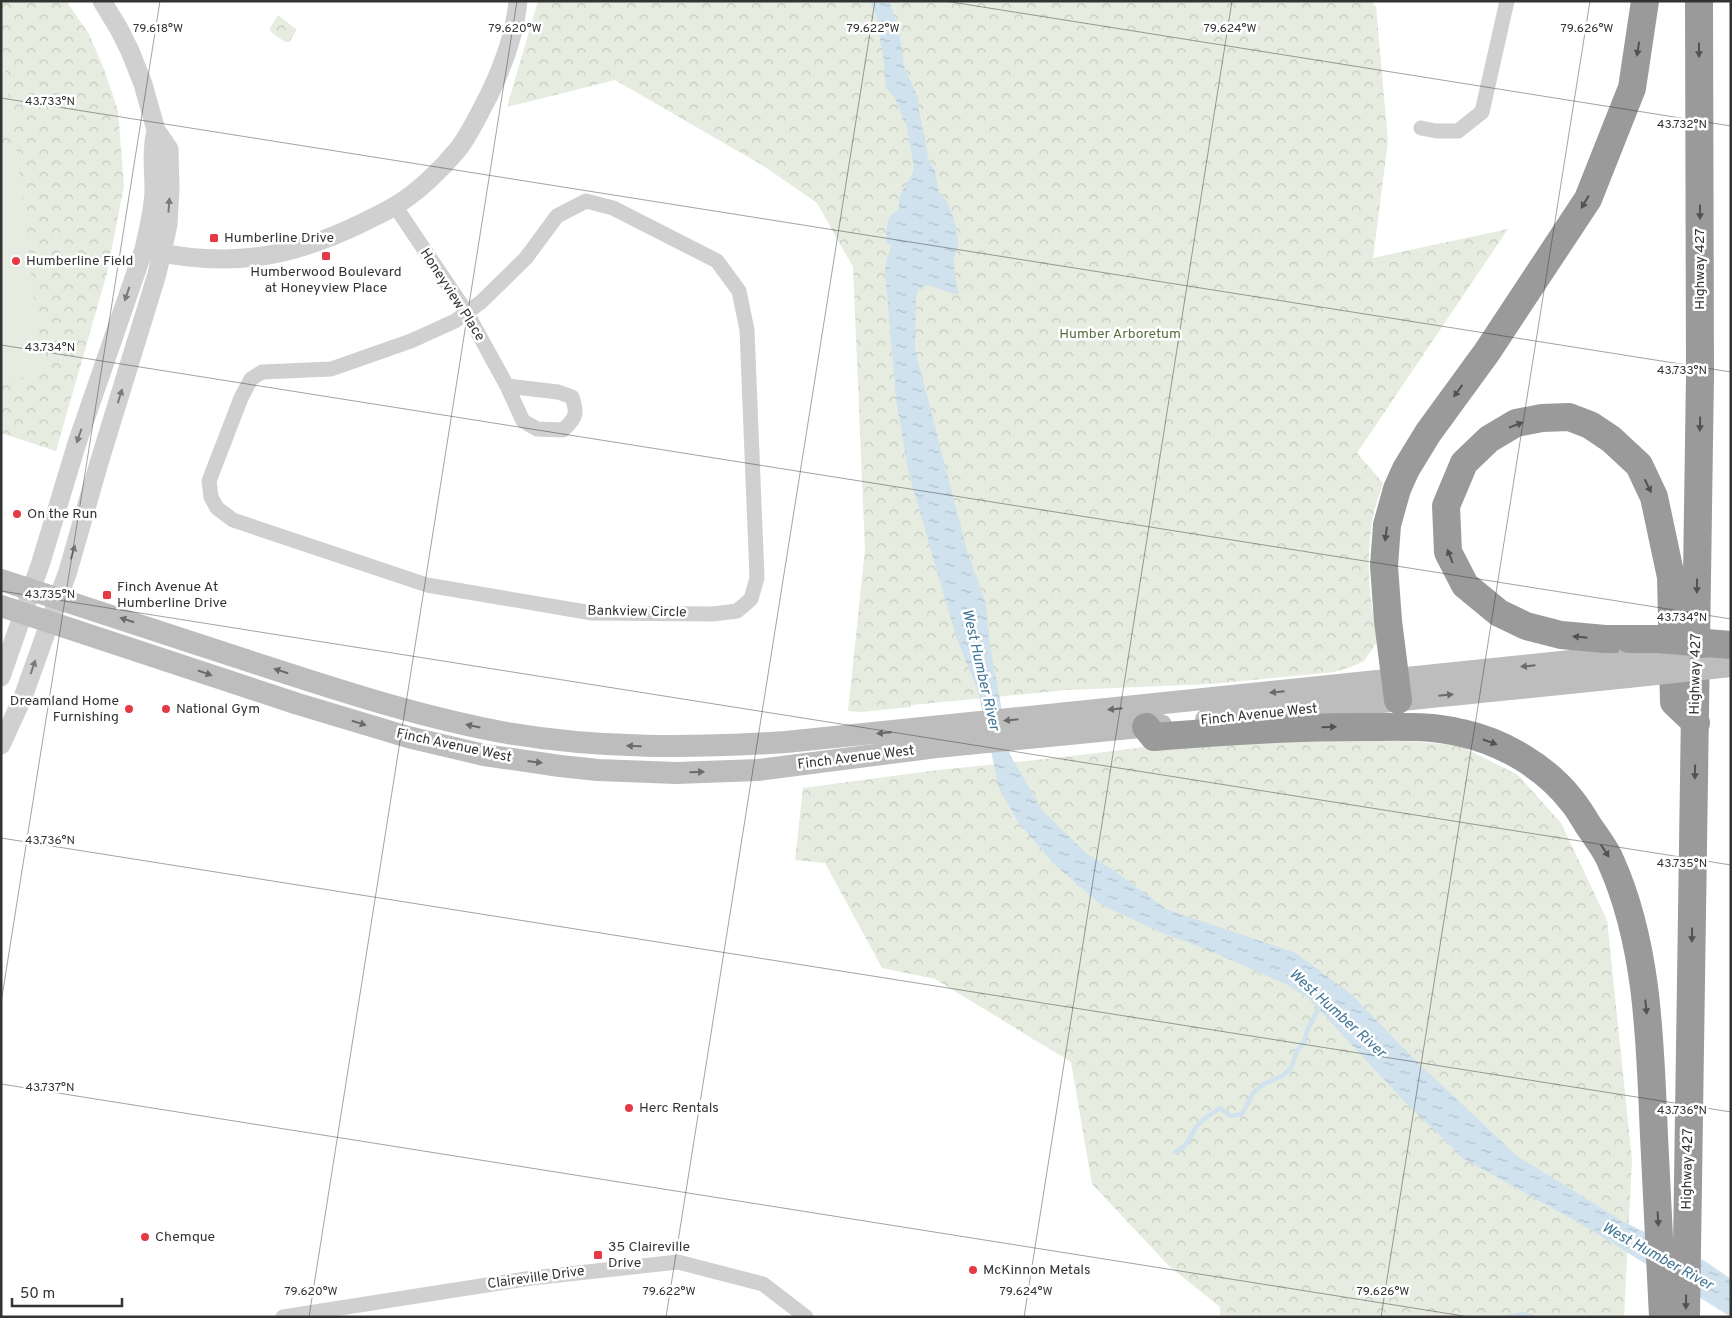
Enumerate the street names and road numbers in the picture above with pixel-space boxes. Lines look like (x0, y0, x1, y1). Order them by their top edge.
street label: Highway 427 (1692, 228, 1709, 310)
street label: Honeyview Place (416, 246, 488, 344)
street label: Bankview Circle (587, 603, 687, 621)
street label: Highway 427 (1687, 633, 1705, 715)
street label: Finch Avenue West (1200, 700, 1318, 730)
street label: Finch Avenue West (395, 725, 513, 767)
street label: Finch Avenue West (797, 742, 915, 774)
street label: Highway 427 (1679, 1128, 1697, 1210)
street label: Claireville Drive (486, 1263, 586, 1293)

